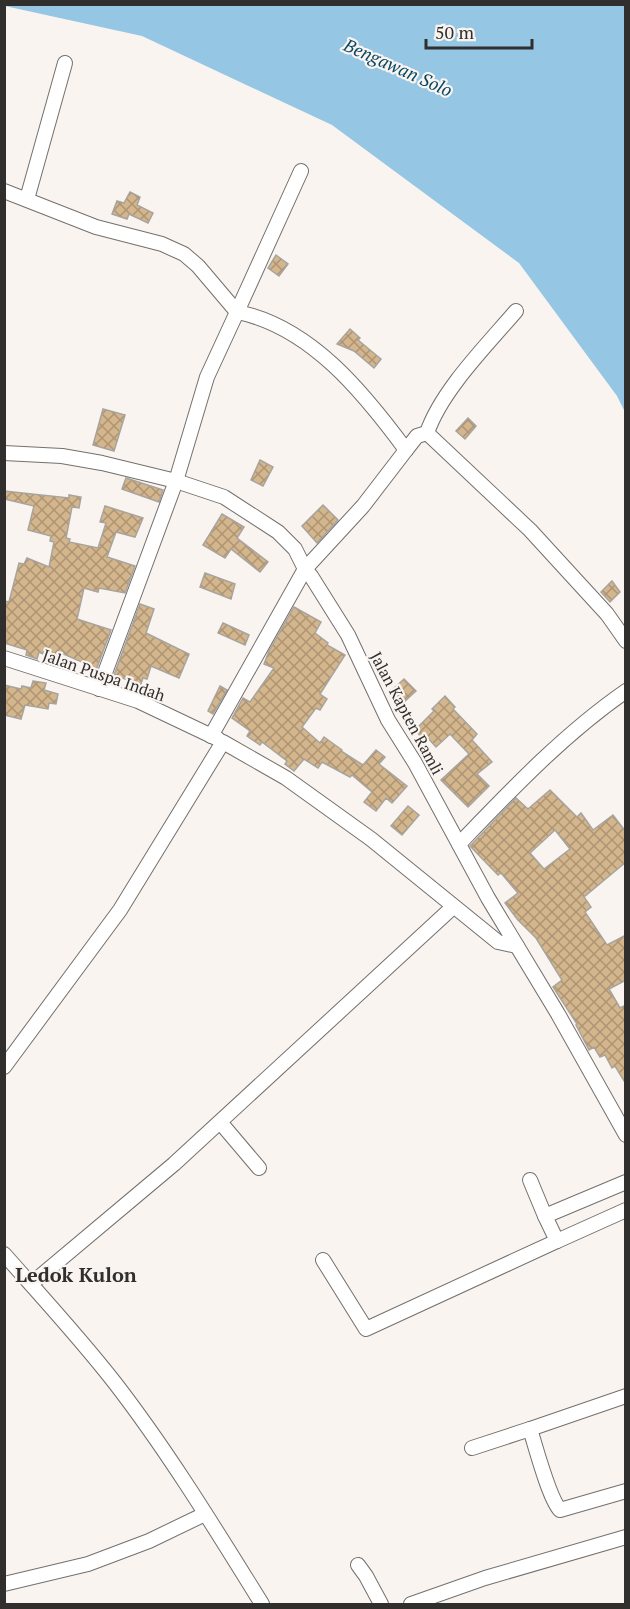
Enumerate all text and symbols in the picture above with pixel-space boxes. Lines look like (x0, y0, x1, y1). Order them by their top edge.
scale bar (426, 12, 532, 50)
text: 50 m (435, 20, 475, 44)
water label: Bengawan Solo (339, 32, 456, 102)
street label: Jalan Puspa Indah (40, 644, 169, 706)
street label: Jalan Kapten Ramli (365, 648, 449, 778)
district label: Ledok Kulon (15, 1261, 137, 1288)

